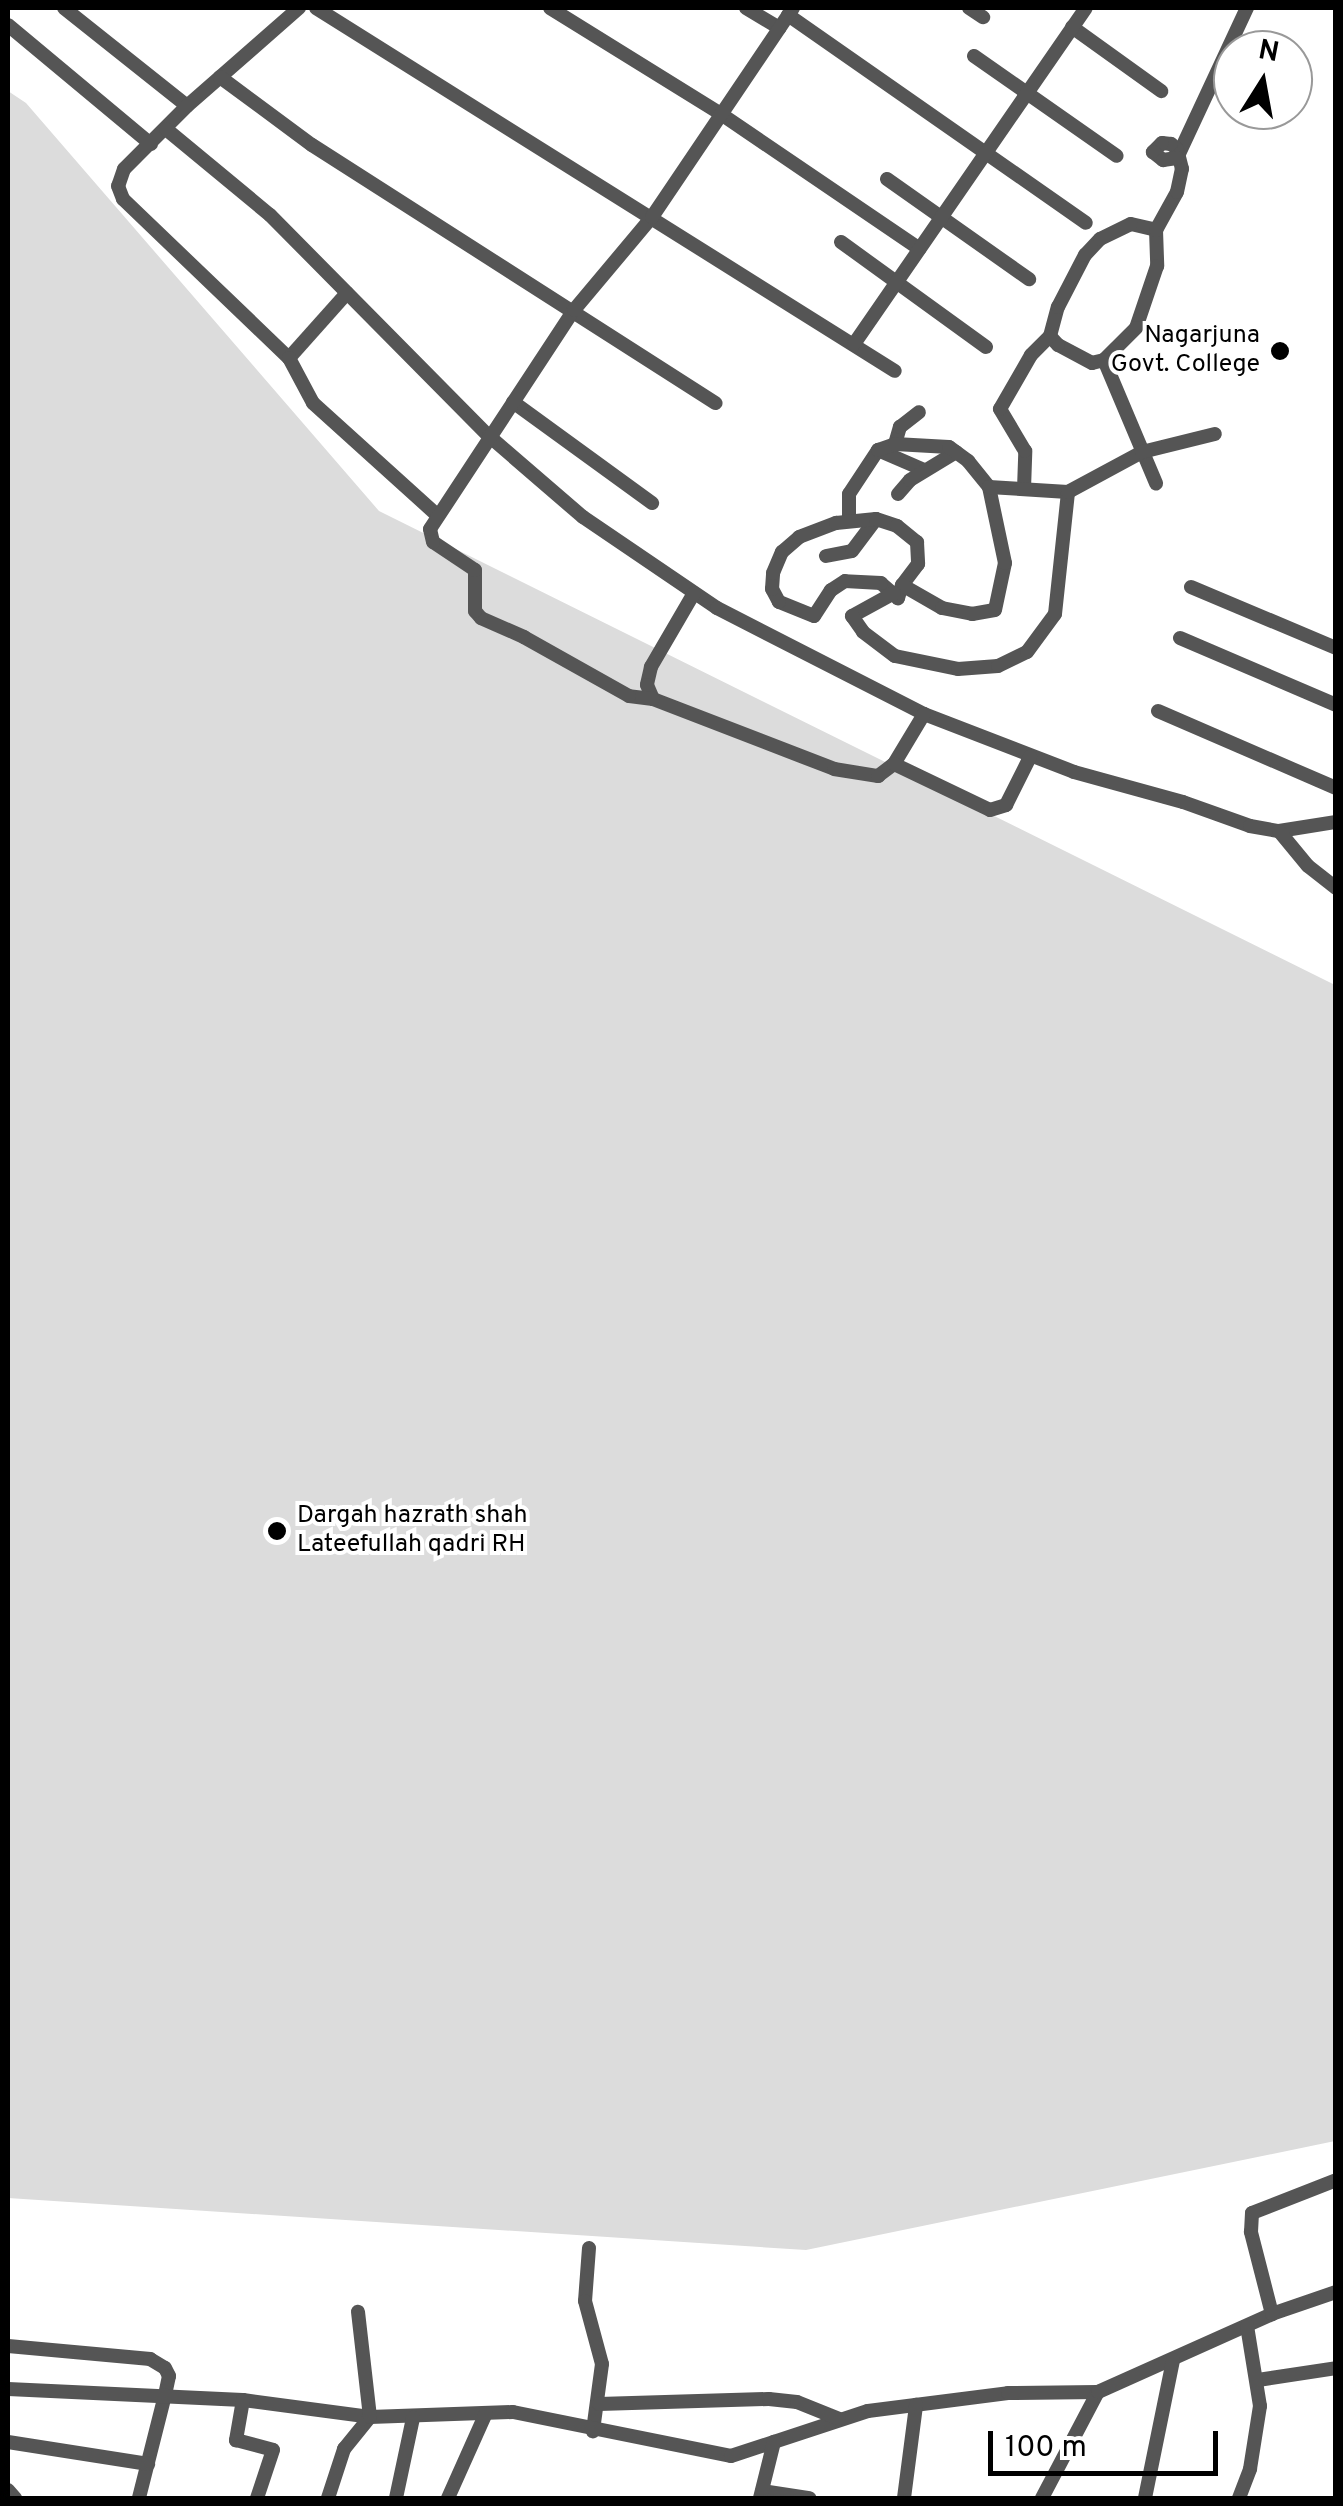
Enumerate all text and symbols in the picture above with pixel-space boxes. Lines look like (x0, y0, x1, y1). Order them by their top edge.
north arrow (1213, 30, 1313, 130)
text: N (1255, 33, 1282, 72)
place label: Nagarjuna Govt. College (1111, 322, 1260, 381)
marker: Nagarjuna Govt. College (1269, 340, 1291, 362)
place label: Dargah hazrath shah Lateefullah qadri RH (297, 1502, 528, 1561)
marker: Dargah hazrath shah Lateefullah qadri RH (266, 1520, 288, 1542)
scale bar (993, 2411, 1223, 2473)
text: 100 m (1005, 2430, 1087, 2467)

